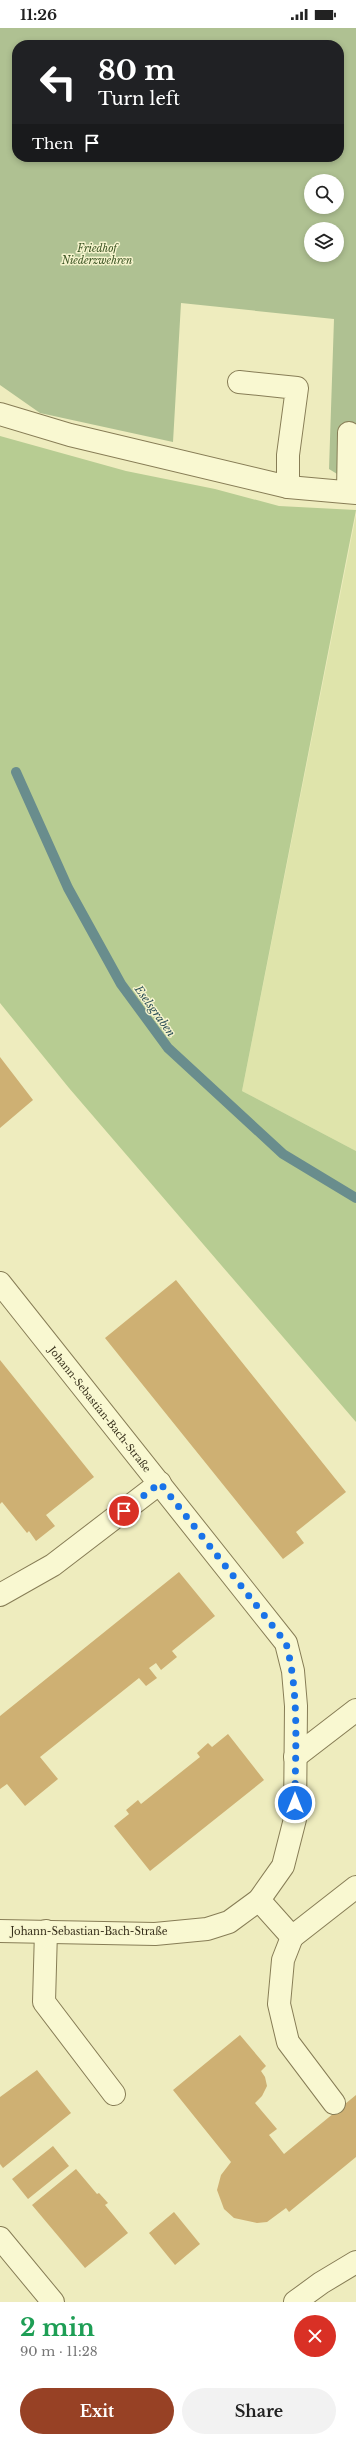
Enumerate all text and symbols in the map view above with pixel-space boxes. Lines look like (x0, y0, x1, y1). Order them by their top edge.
text: 11:26 (20, 5, 57, 24)
text: 80 m (98, 53, 175, 88)
icon: left (32, 56, 84, 108)
text: Turn left (98, 88, 180, 110)
icon: arrive (81, 132, 103, 154)
text: Then (32, 134, 73, 153)
map controls (304, 174, 344, 262)
button: search (304, 174, 344, 214)
button: layers (304, 222, 344, 262)
park label: Friedhof Niederzwehren (61, 242, 132, 267)
water label: Eselsgraben (131, 982, 178, 1039)
street label: Johann-Sebastian-Bach-Straße (45, 1342, 154, 1475)
pin (107, 1494, 141, 1528)
icon: arrive (113, 1500, 135, 1522)
position arrow (274, 1782, 316, 1824)
street label: Johann-Sebastian-Bach-Straße (8, 1925, 168, 1938)
text: 2 min (20, 2313, 95, 2342)
button: close (294, 2315, 336, 2357)
text: 90 m · 11:28 (20, 2343, 98, 2360)
button: Exit (20, 2388, 174, 2434)
button: Share (182, 2388, 336, 2434)

